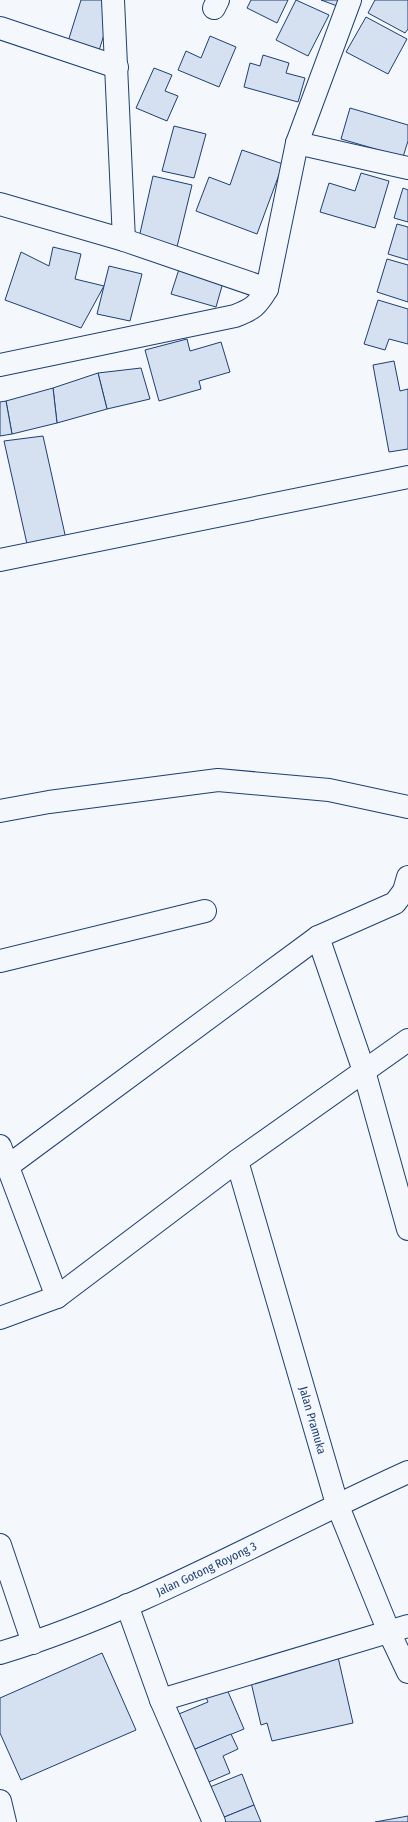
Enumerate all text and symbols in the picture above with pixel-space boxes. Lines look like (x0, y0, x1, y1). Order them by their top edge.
street label: Jalan Pramuka (296, 1385, 329, 1456)
street label: Jalan Gotong Royong 3 (154, 1539, 259, 1599)

